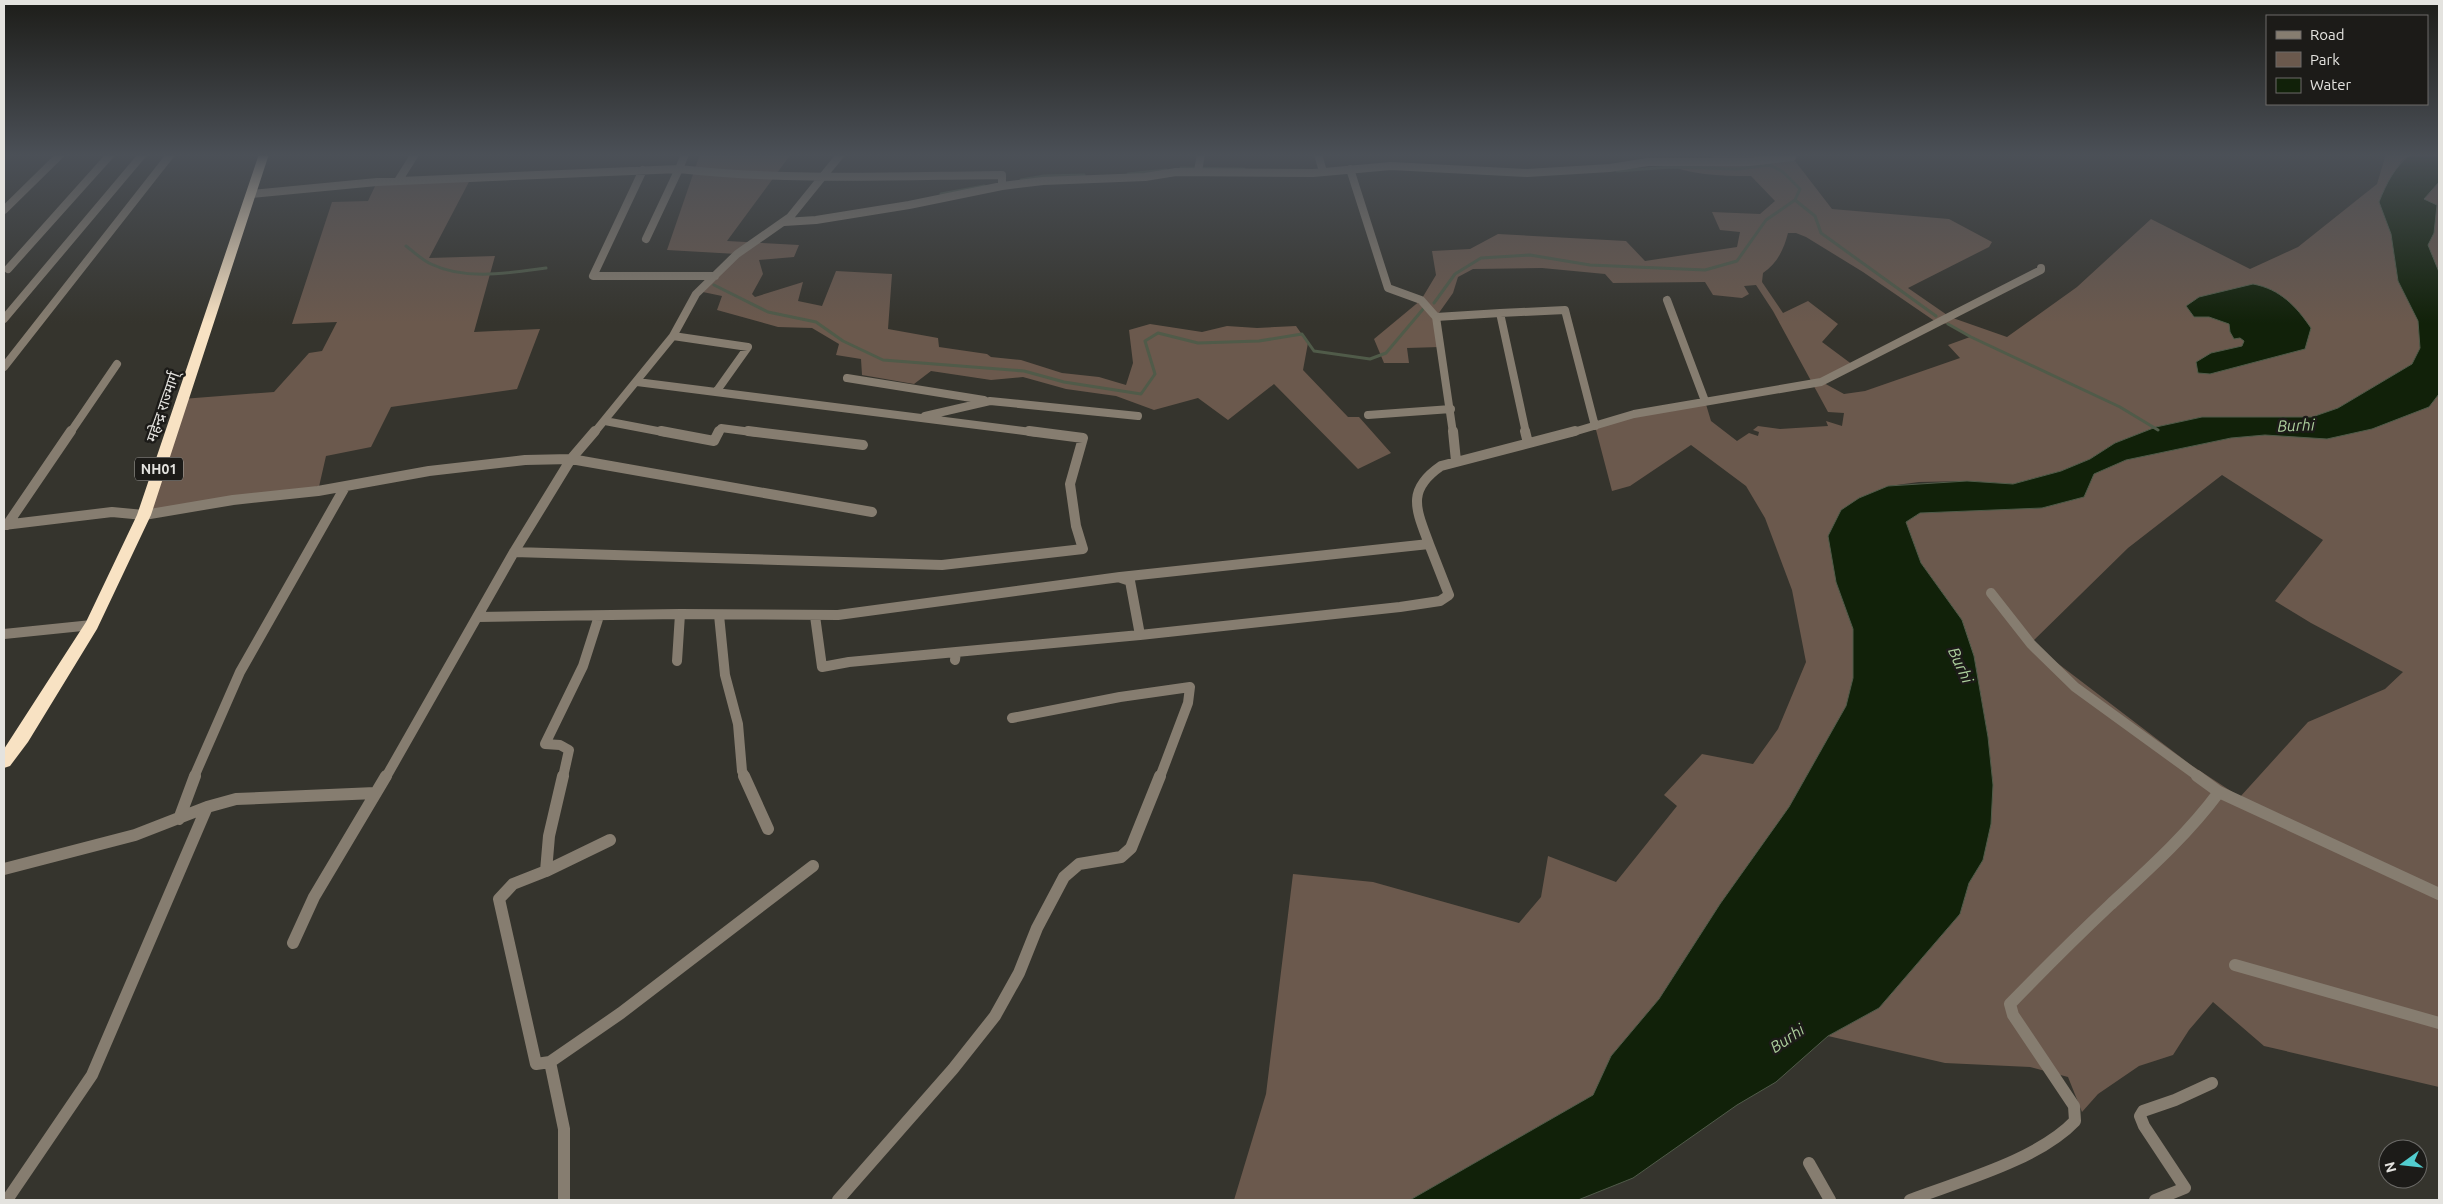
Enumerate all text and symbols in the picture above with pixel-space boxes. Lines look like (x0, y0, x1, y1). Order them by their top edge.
legend (2266, 15, 2428, 105)
text: Road (2310, 26, 2345, 43)
text: Park (2310, 51, 2340, 68)
text: Water (2310, 76, 2351, 93)
street label: महेन्द्र राज्मार्ग् (143, 368, 185, 445)
water label: Burhi (2277, 415, 2316, 435)
road number: NH01 (135, 458, 183, 480)
water label: Burhi (1945, 644, 1978, 687)
water label: Burhi (1766, 1019, 1808, 1056)
north arrow (2378, 1139, 2428, 1189)
text: N (2381, 1160, 2400, 1174)

